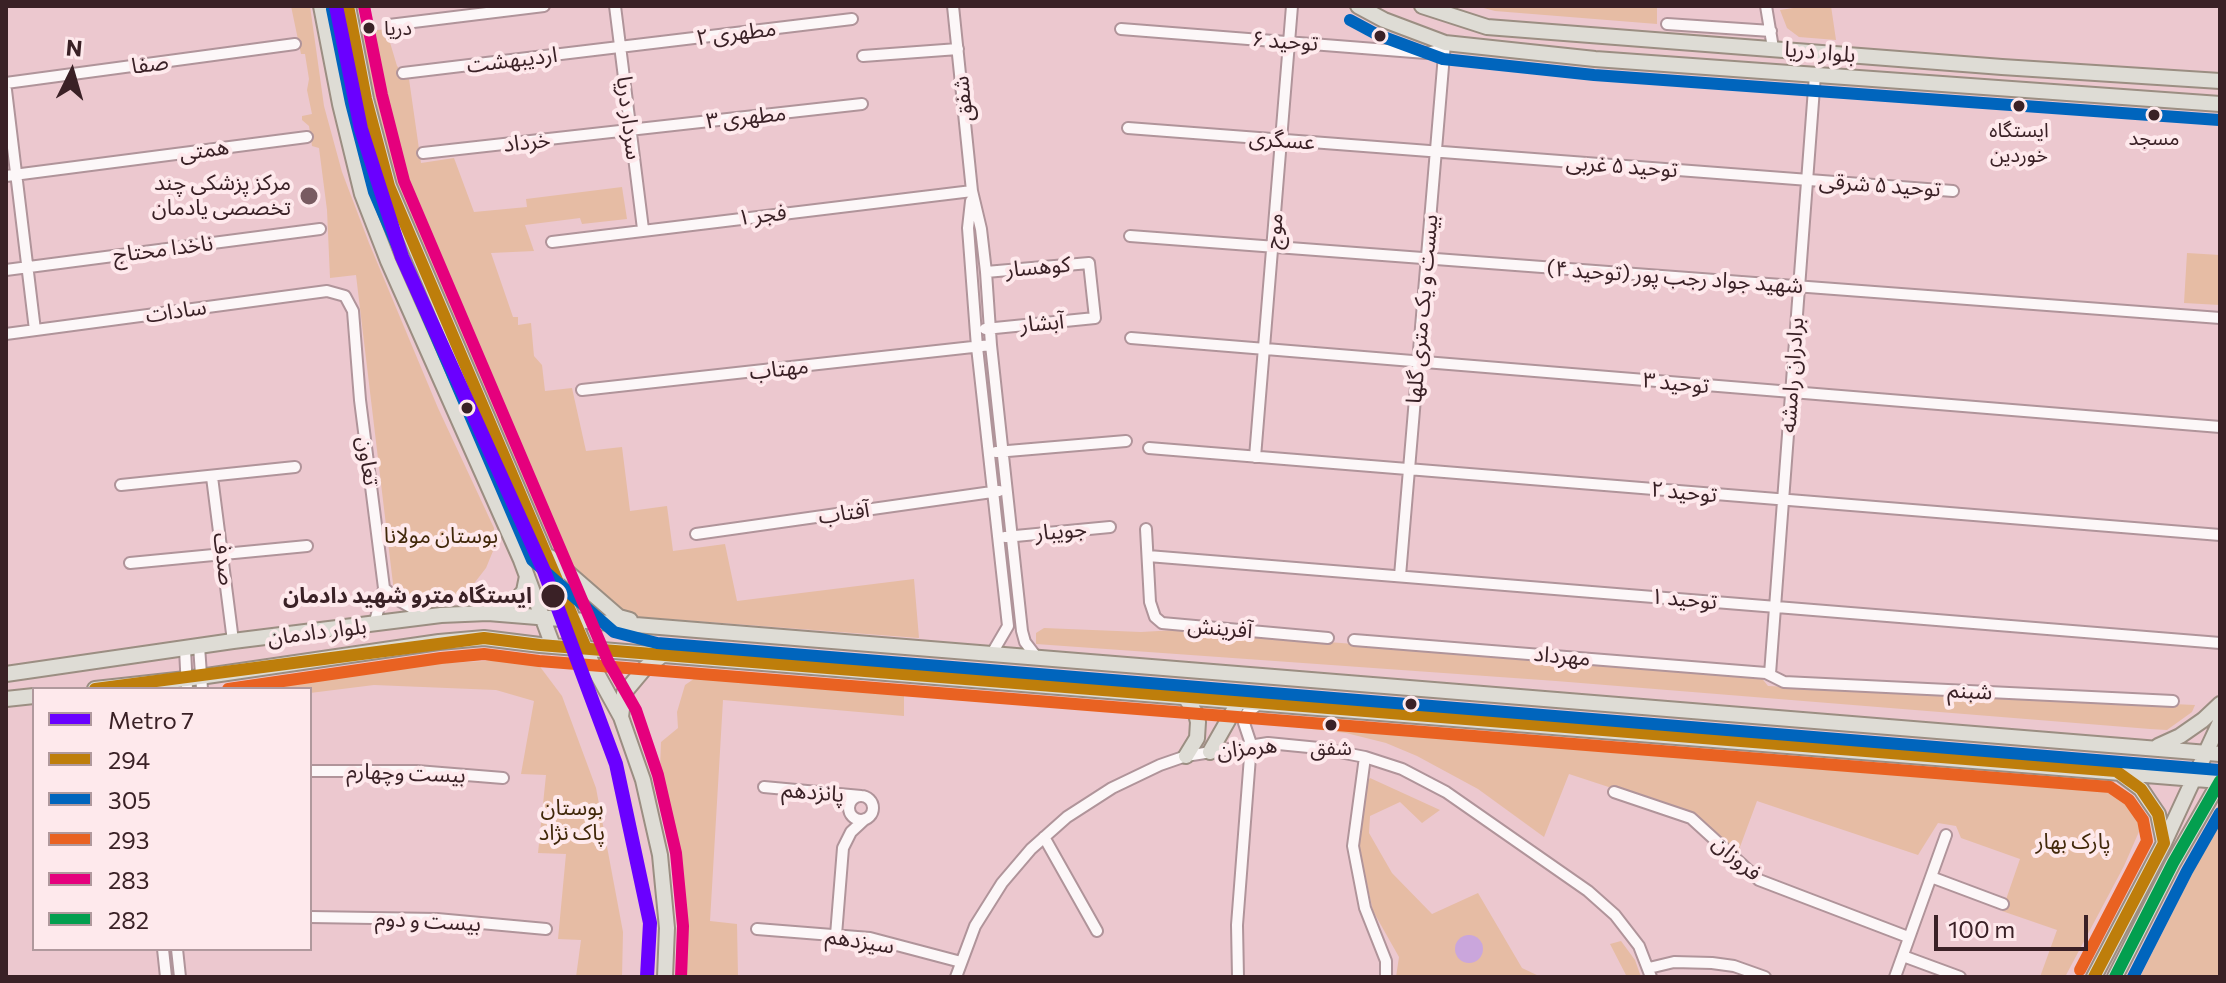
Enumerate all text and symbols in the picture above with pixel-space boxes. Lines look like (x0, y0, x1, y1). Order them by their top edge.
street label: مطهری ۲ (694, 15, 778, 51)
place label: دریا (384, 16, 412, 40)
marker: دریا (361, 20, 377, 36)
street label: توحید ۶ (1251, 26, 1319, 56)
unlabelled marker (1372, 28, 1388, 44)
north arrow (32, 32, 112, 112)
text: N (65, 33, 84, 62)
street label: بلوار دریا (1783, 36, 1857, 68)
street label: اردیبهشت (465, 41, 559, 79)
street label: صفا (130, 48, 170, 80)
street label: سردار دریا (611, 75, 647, 161)
street label: شفق (947, 75, 979, 123)
marker: ایستگاه خوردین (2011, 98, 2027, 114)
street label: مطهری ۳ (705, 100, 787, 134)
marker: مسجد (2146, 107, 2162, 123)
place label: ایستگاه خوردین (1989, 118, 2049, 165)
street label: عسگری (1248, 125, 1316, 155)
street label: خرداد (502, 126, 552, 158)
place label: مسجد (2129, 126, 2179, 150)
street label: همتی (178, 133, 230, 167)
street label: توحید ۵ غربی (1565, 149, 1679, 183)
street label: توحید ۵ شرقی (1818, 168, 1942, 202)
place label: مرکز پزشکی چند تخصصی یادمان (152, 170, 291, 222)
marker: مرکز پزشکی چند تخصصی یادمان (298, 185, 320, 207)
street label: فجر ۱ (736, 199, 788, 231)
street label: موج (1259, 212, 1289, 250)
street label: بیست و یک متری گلها (1401, 213, 1443, 405)
street label: ناخدا محتاج (111, 230, 215, 268)
street label: کوهسار (1004, 251, 1072, 283)
street label: شهید جواد رجب پور (توحید ۴) (1546, 255, 1804, 299)
street label: سادات (144, 294, 208, 328)
street label: آبشار (1019, 308, 1065, 338)
street label: برادران رامشه (1775, 316, 1809, 434)
street label: مهتاب (748, 353, 810, 385)
street label: توحید ۳ (1642, 367, 1710, 399)
unlabelled marker (459, 400, 475, 416)
street label: تعاون (351, 435, 385, 487)
street label: توحید ۲ (1650, 476, 1718, 508)
street label: آفتاب (817, 496, 871, 530)
street label: جویبار (1034, 516, 1088, 546)
park label: بوستان مولانا (384, 523, 498, 549)
street label: صدف (208, 531, 240, 587)
marker: ایستگاه مترو شهید دادمان (539, 582, 567, 610)
place label: ایستگاه مترو شهید دادمان (283, 583, 532, 609)
street label: توحید ۱ (1650, 583, 1718, 615)
street label: آفرینش (1186, 612, 1254, 644)
street label: بلوار دادمان (266, 613, 368, 651)
street label: مهرداد (1532, 640, 1592, 672)
street label: شبنم (1947, 677, 1993, 705)
legend (32, 687, 312, 951)
unlabelled marker (1403, 696, 1419, 712)
text: Metro 7 (108, 705, 194, 734)
marker: شفق (1323, 717, 1339, 733)
street label: هرمزان (1216, 732, 1278, 764)
place label: شفق (1310, 736, 1352, 760)
text: 294 (108, 745, 150, 774)
street label: بیست وچهارم (346, 758, 466, 788)
street label: پانزدهم (781, 776, 845, 808)
text: 305 (108, 785, 151, 814)
park label: بوستان پاک نژاد (539, 795, 605, 846)
text: 293 (108, 825, 149, 854)
park label: پارک بهار (2035, 829, 2111, 855)
street label: فروزان (1707, 830, 1767, 886)
text: 283 (108, 865, 149, 894)
scale bar (1938, 899, 2092, 949)
text: 282 (108, 905, 149, 934)
street label: بیست و دوم (374, 905, 482, 937)
text: 100 m (1948, 914, 2015, 943)
street label: سیزدهم (824, 923, 896, 959)

